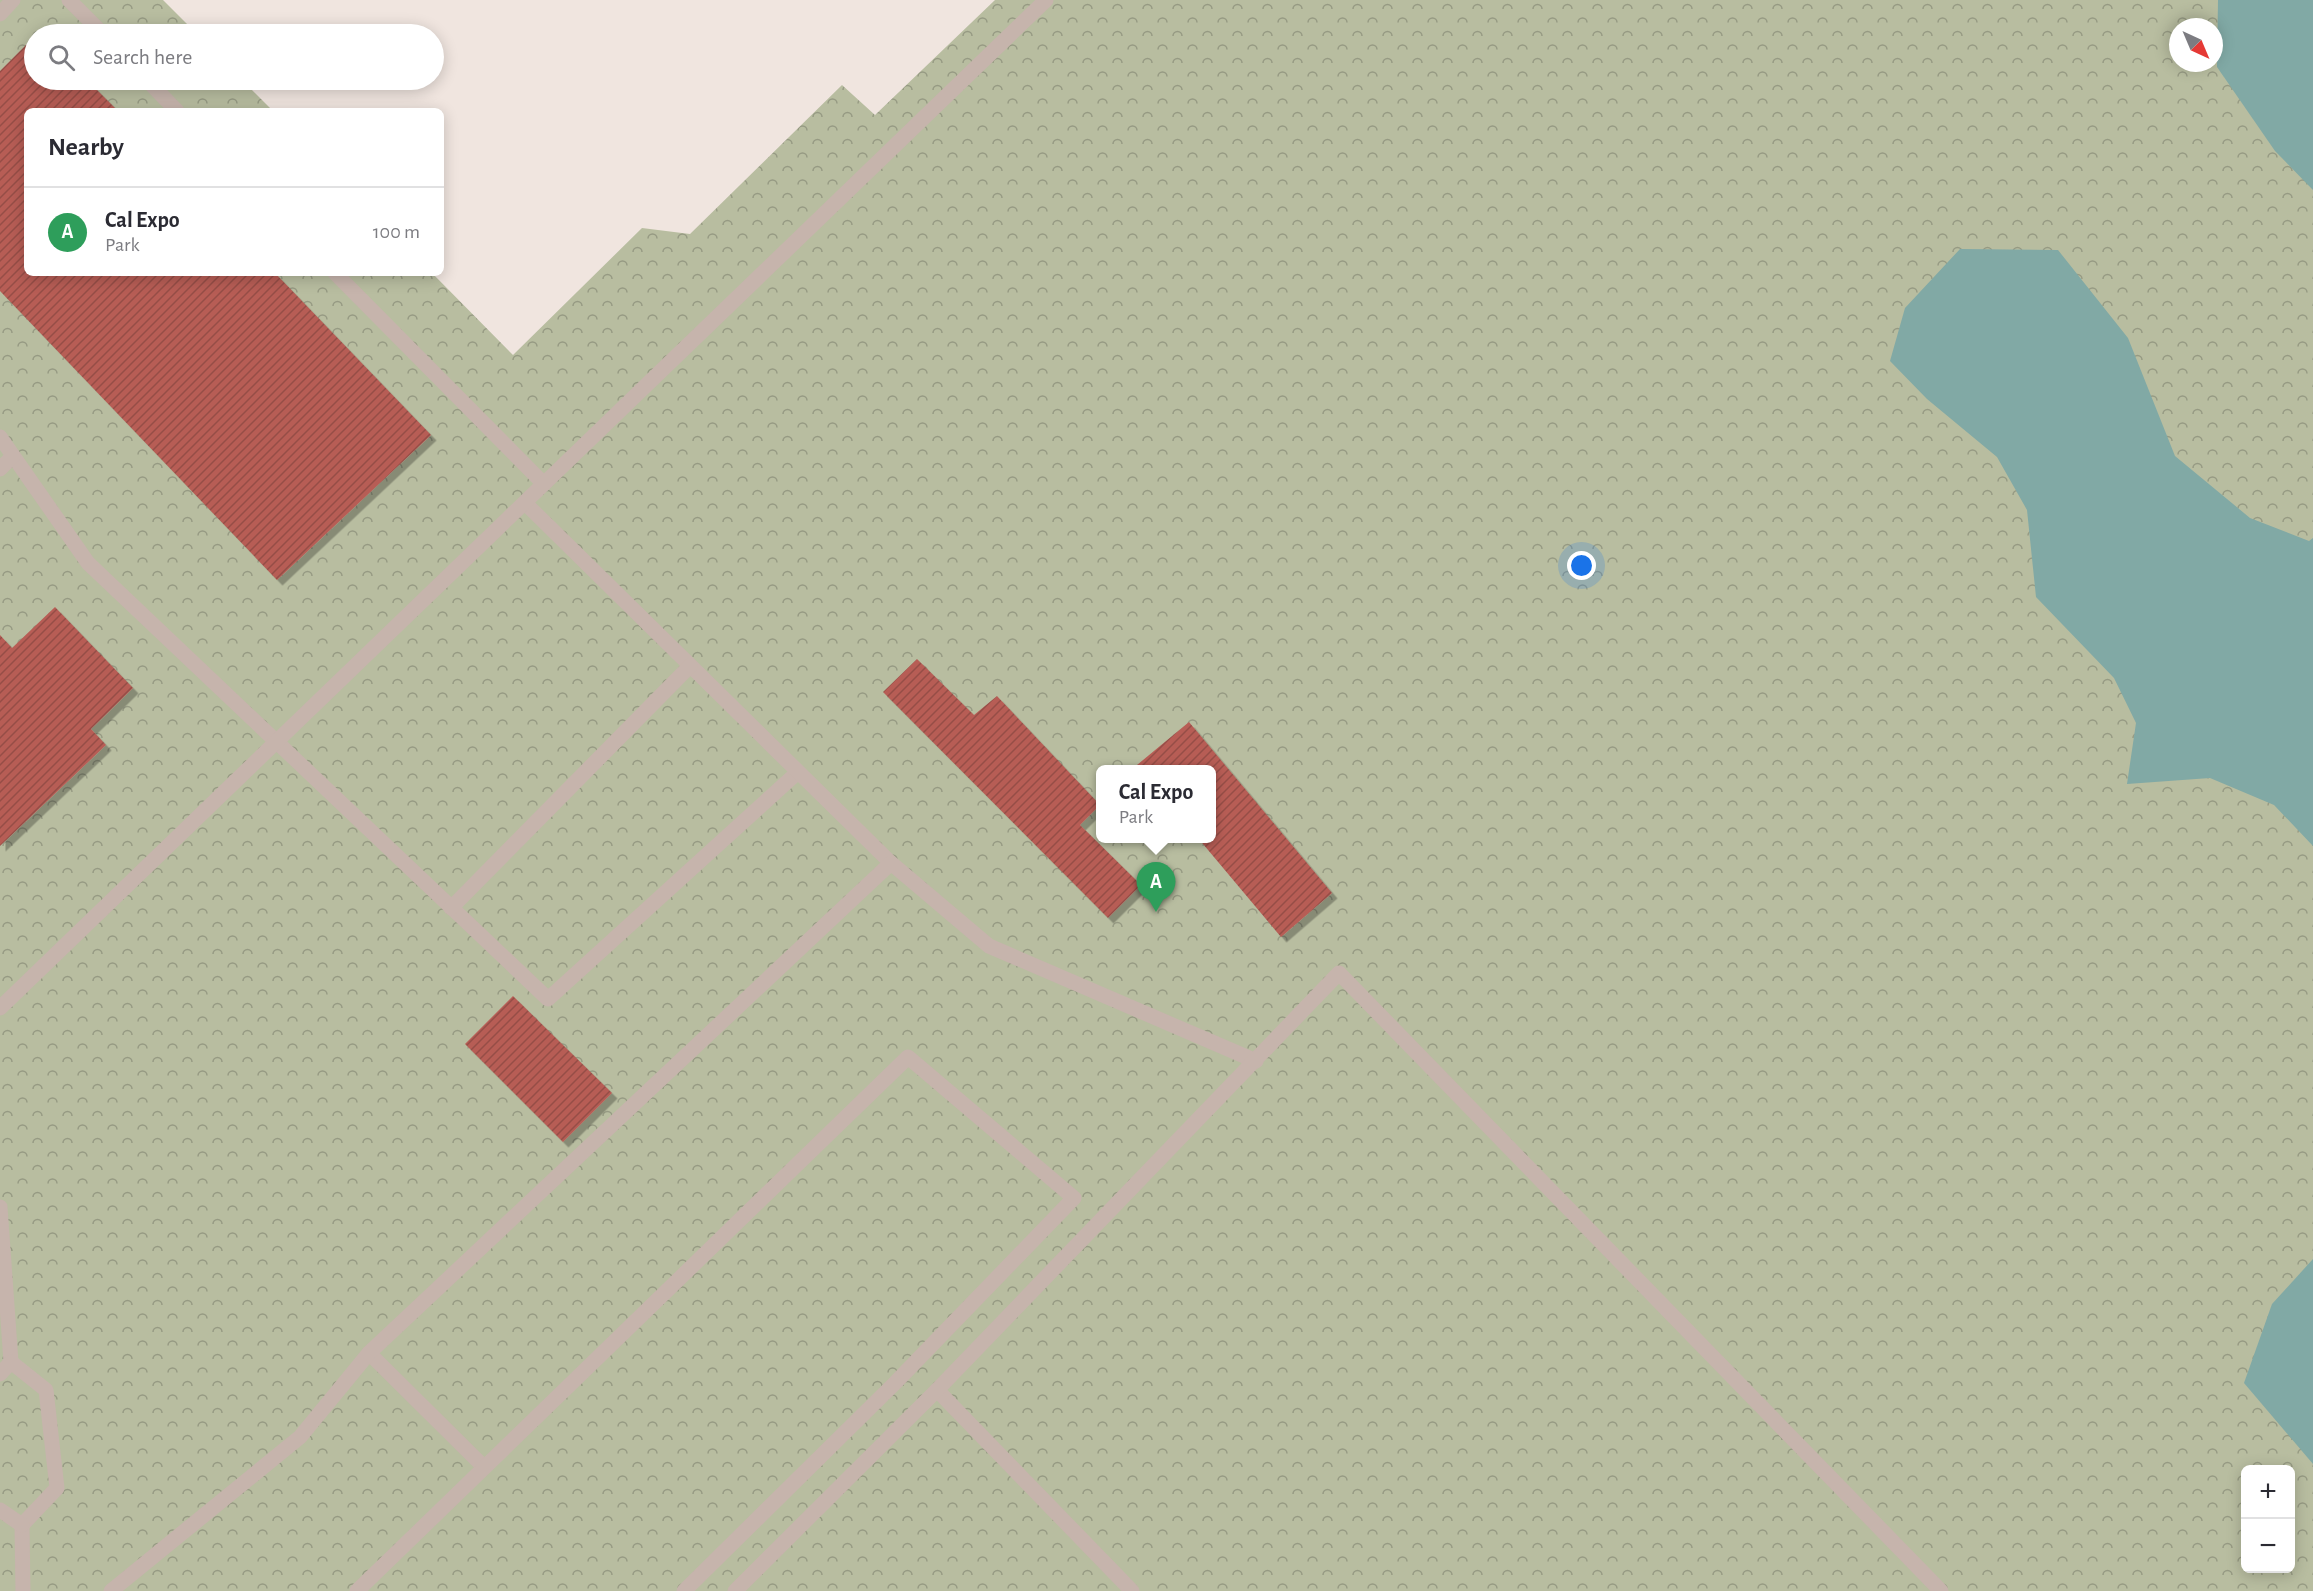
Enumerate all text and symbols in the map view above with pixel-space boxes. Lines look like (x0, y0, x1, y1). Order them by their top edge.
north arrow (2169, 18, 2223, 72)
search box (24, 24, 444, 90)
icon: search (45, 41, 78, 74)
text: Search here (93, 46, 192, 68)
text: Nearby (48, 134, 124, 160)
text: Cal Expo (105, 209, 180, 231)
text: A (62, 222, 74, 242)
text: 100 m (373, 222, 420, 242)
text: Park (105, 235, 140, 255)
your location (1567, 551, 1596, 580)
popup (1096, 765, 1216, 843)
text: Cal Expo (1119, 781, 1193, 803)
text: Park (1119, 807, 1153, 827)
pin: A (1136, 862, 1176, 912)
map controls (2241, 1465, 2295, 1573)
button: + (2241, 1465, 2295, 1519)
button: − (2241, 1519, 2295, 1573)

